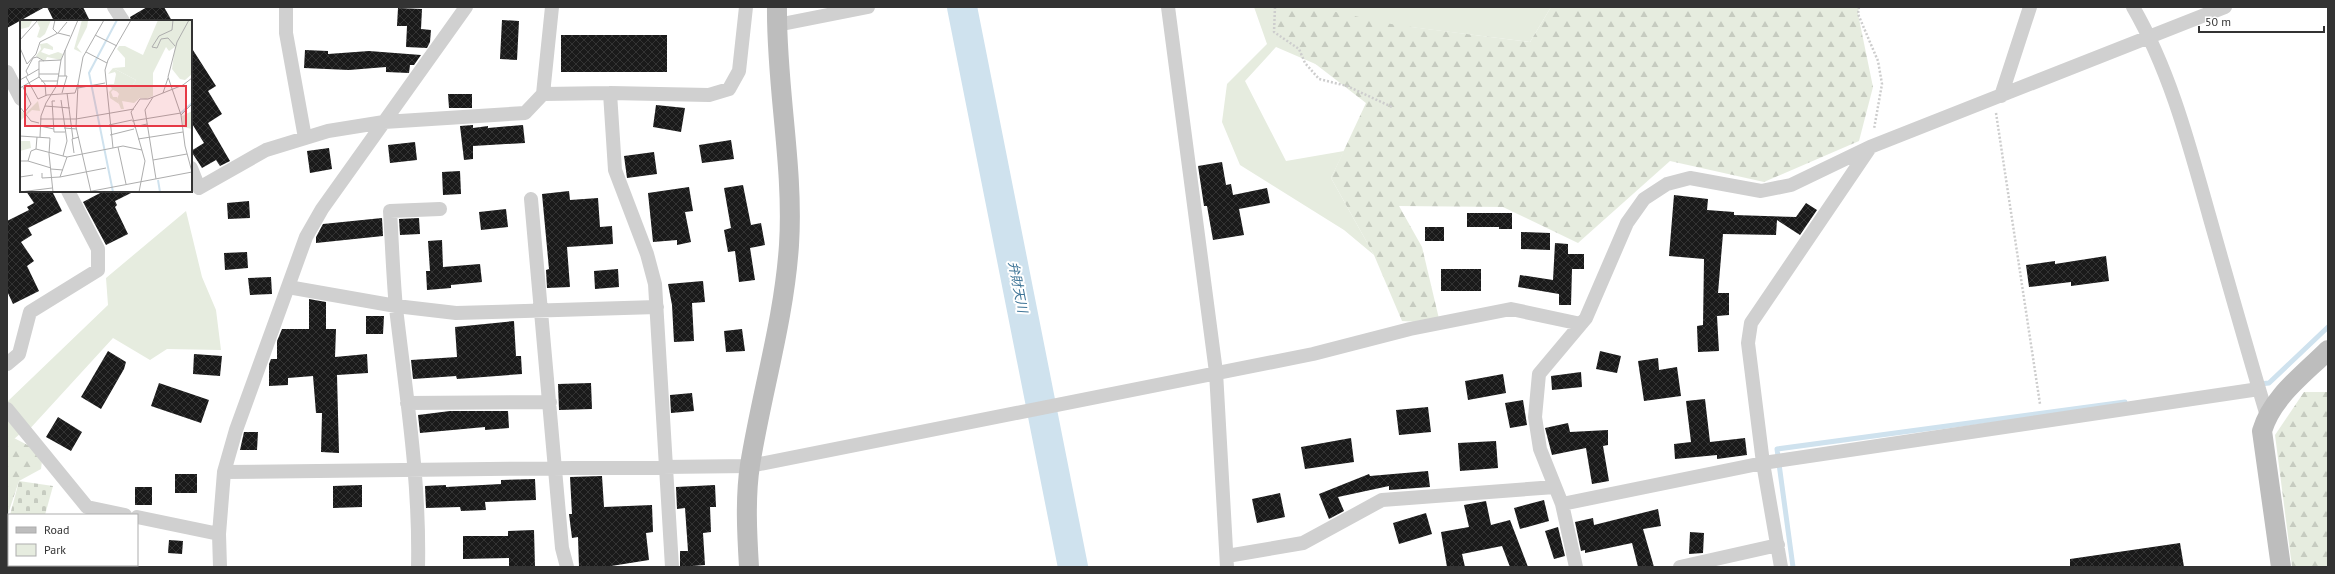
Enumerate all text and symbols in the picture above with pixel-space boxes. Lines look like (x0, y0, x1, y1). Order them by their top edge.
scale bar (2199, 8, 2324, 34)
text: 50 m (2205, 14, 2231, 29)
inset map (20, 20, 192, 192)
water label: 弁財天川 (1005, 260, 1032, 316)
legend (8, 514, 138, 566)
text: Road (44, 522, 69, 537)
text: Park (44, 542, 66, 557)

